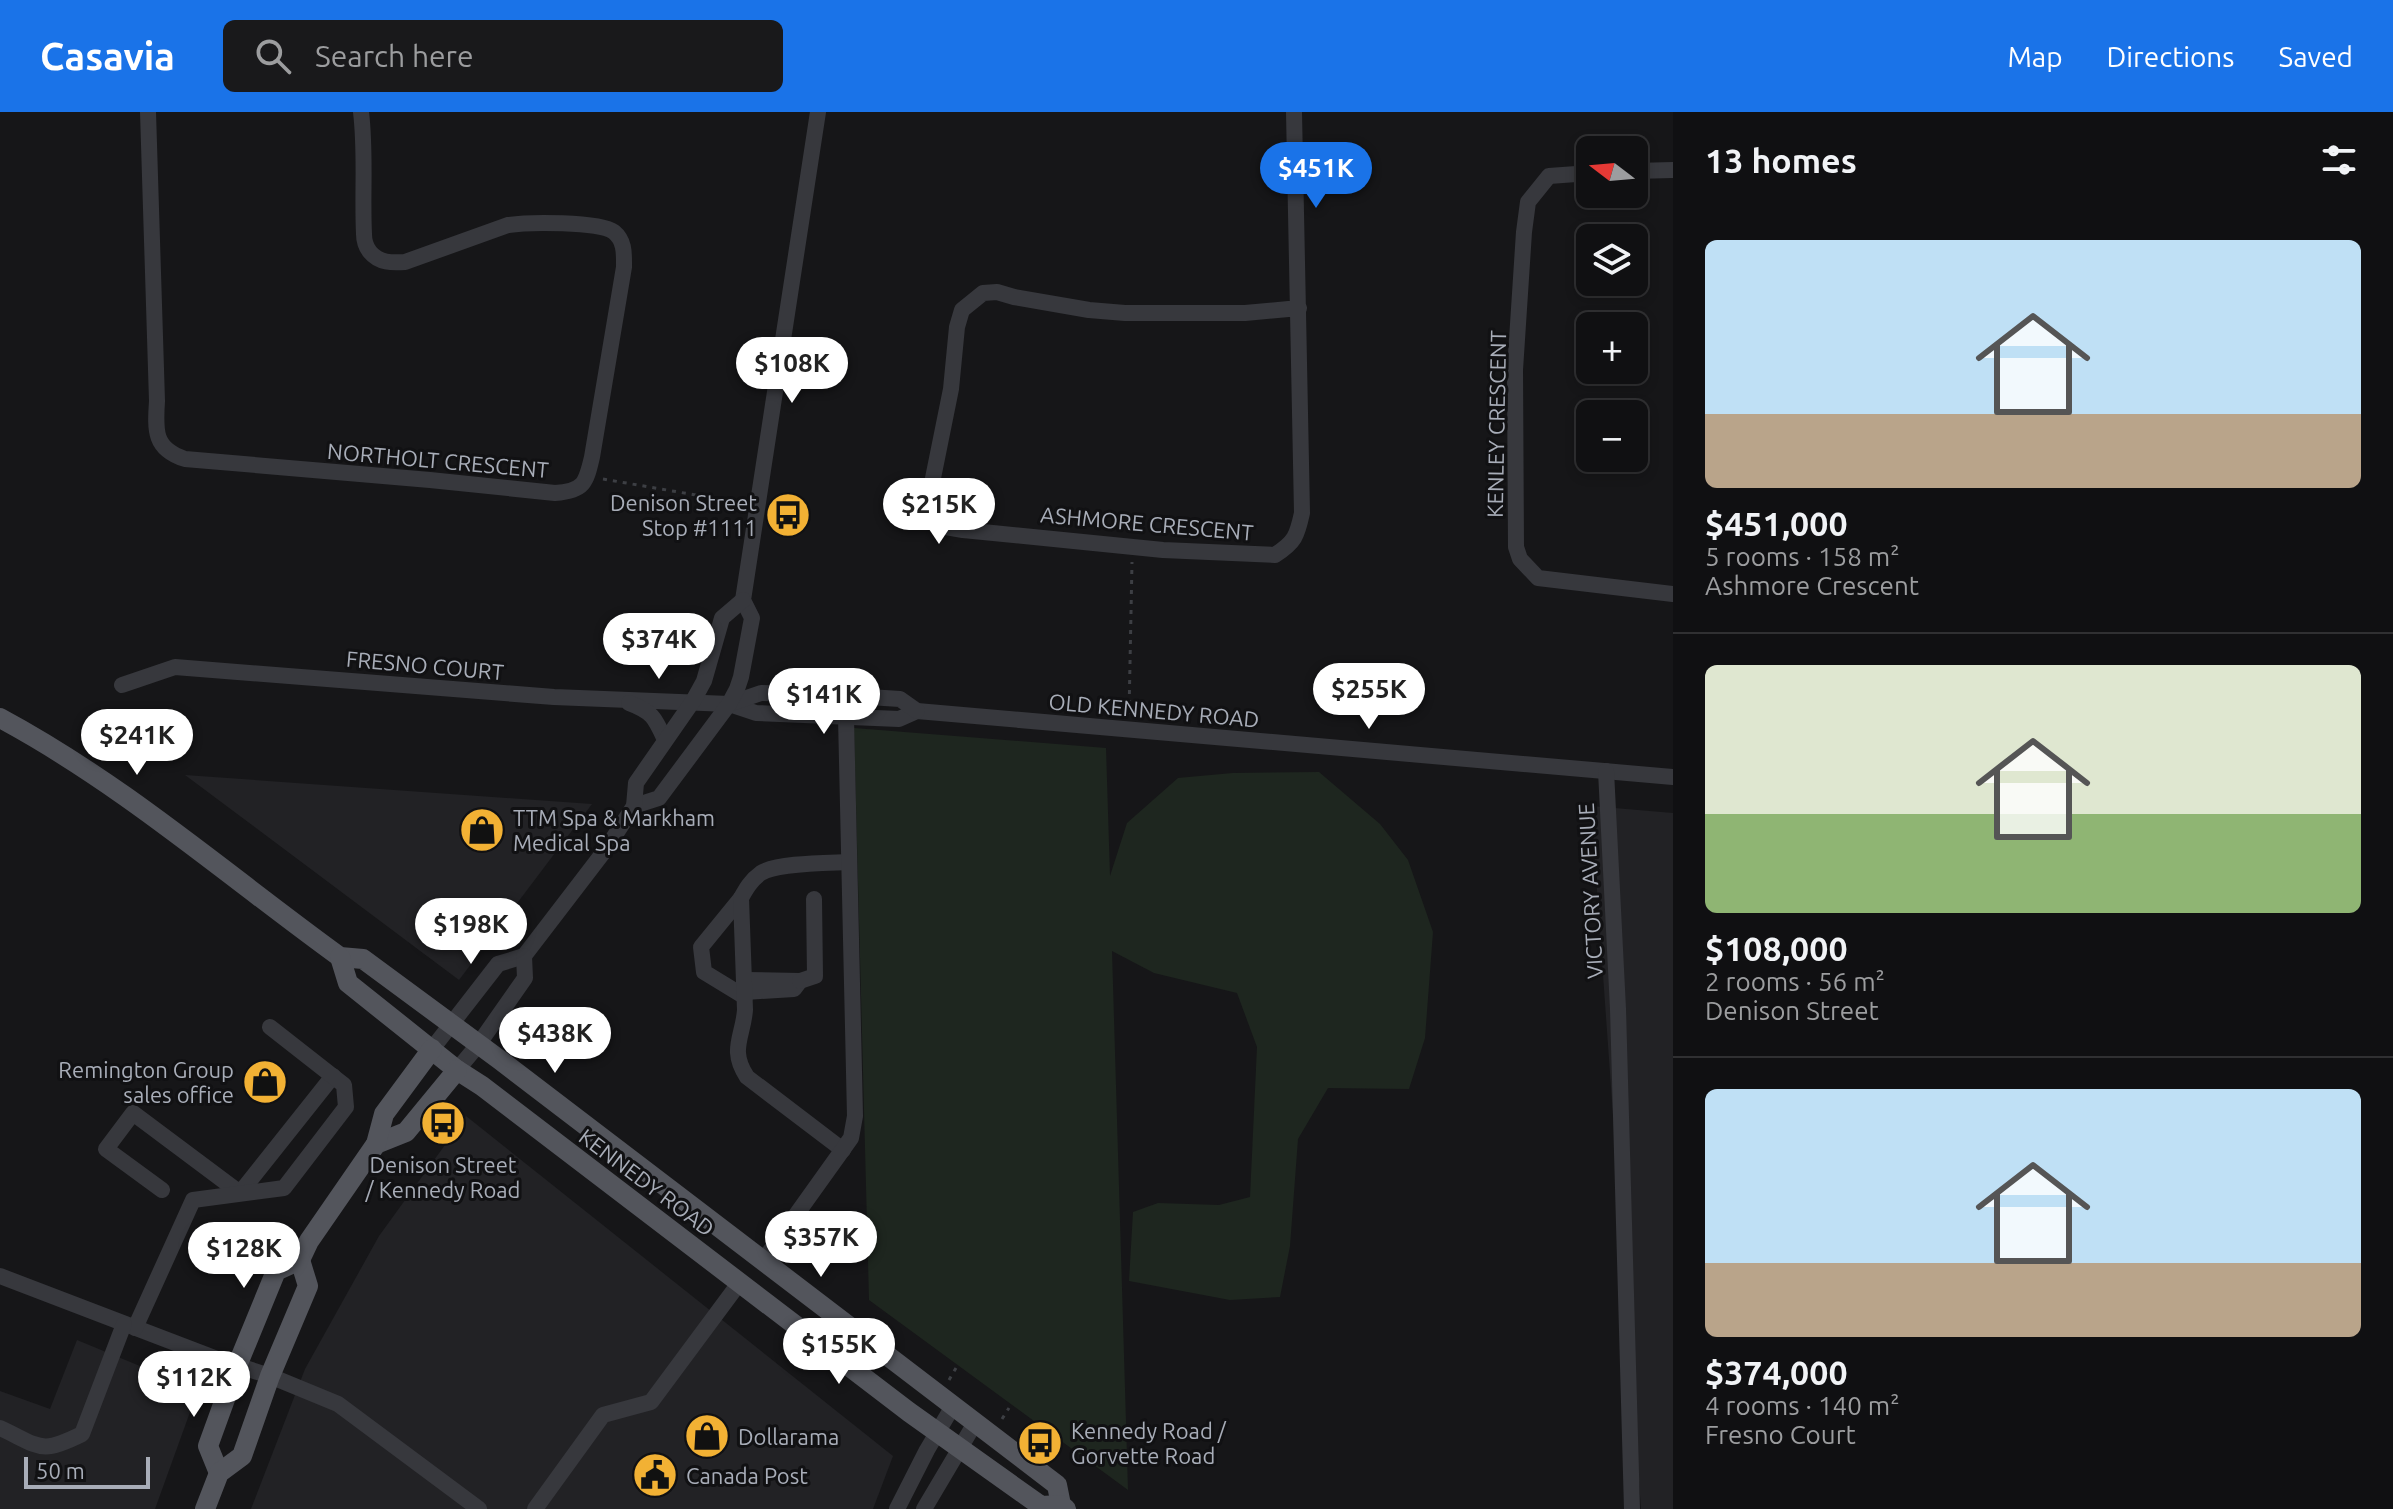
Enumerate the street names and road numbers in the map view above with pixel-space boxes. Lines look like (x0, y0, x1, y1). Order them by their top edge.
street label: KENLEY CRESCENT (1482, 330, 1510, 518)
street label: NORTHOLT CRESCENT (326, 438, 550, 482)
street label: ASHMORE CRESCENT (1039, 501, 1255, 545)
street label: FRESNO COURT (345, 646, 505, 684)
street label: OLD KENNEDY ROAD (1048, 688, 1260, 732)
street label: VICTORY AVENUE (1573, 802, 1607, 980)
street label: KENNEDY ROAD (575, 1123, 719, 1241)

